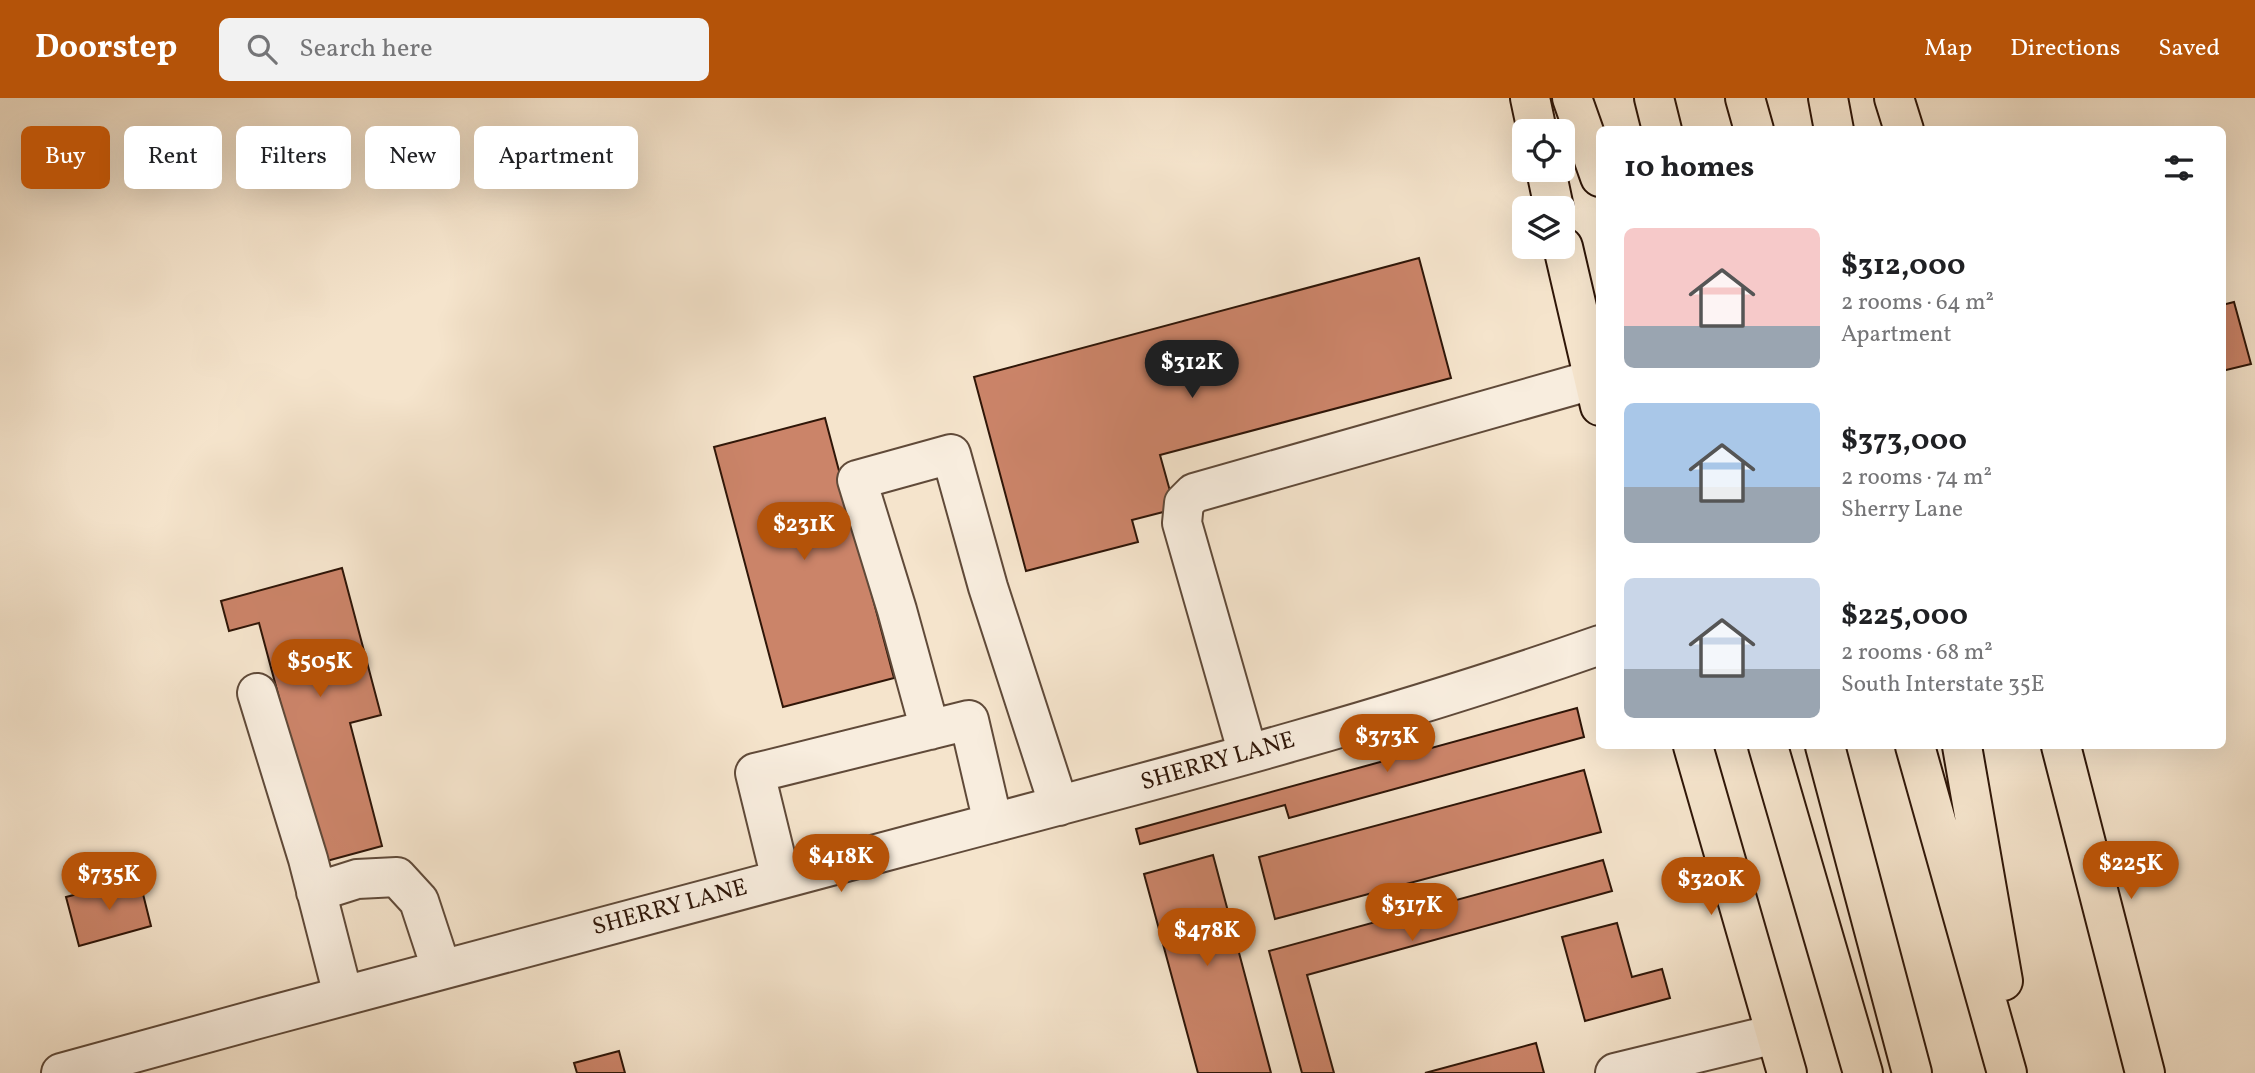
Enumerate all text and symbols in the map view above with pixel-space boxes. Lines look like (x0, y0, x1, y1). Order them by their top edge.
search box (219, 18, 709, 81)
text: Doorstep (35, 26, 177, 72)
icon: search (243, 30, 281, 68)
text: Search here (299, 31, 433, 67)
text: Map (1924, 32, 1972, 66)
text: Directions (2010, 32, 2120, 66)
text: Saved (2158, 32, 2220, 66)
map controls (1512, 119, 1575, 259)
button: locate (1512, 119, 1575, 182)
chip: Buy (21, 126, 110, 189)
chip: Rent (124, 126, 222, 189)
chip: Filters (236, 126, 351, 189)
chip: New (365, 126, 460, 189)
chip: Apartment (474, 126, 638, 189)
text: 10 homes (1624, 147, 1754, 189)
icon: filters (2160, 149, 2198, 187)
button: layers (1512, 196, 1575, 259)
text: $312,000 (1841, 245, 1965, 287)
icon: home (1680, 256, 1764, 340)
text: 2 rooms · 64 m² (1841, 287, 1994, 319)
text: Apartment (1841, 319, 1952, 351)
pin: $312K (1143, 341, 1241, 400)
text: $312K (1161, 347, 1223, 379)
text: $373,000 (1841, 420, 1967, 462)
icon: home (1680, 431, 1764, 515)
text: 2 rooms · 74 m² (1841, 462, 1992, 494)
text: Sherry Lane (1841, 494, 1963, 526)
pin: $231K (755, 503, 853, 562)
text: $231K (773, 509, 835, 541)
text: $225,000 (1841, 595, 1968, 637)
icon: home (1680, 606, 1764, 690)
text: 2 rooms · 68 m² (1841, 637, 1993, 669)
pin: $505K (271, 640, 369, 699)
text: $505K (287, 646, 353, 678)
text: South Interstate 35E (1841, 669, 2045, 701)
pin: $373K (1338, 714, 1436, 774)
text: $373K (1355, 721, 1419, 753)
street label: SHERRY LANE (1137, 724, 1299, 800)
pin: $418K (792, 834, 890, 894)
text: $418K (808, 841, 874, 873)
pin: $225K (2082, 842, 2180, 901)
text: $225K (2099, 848, 2163, 880)
pin: $735K (60, 852, 158, 912)
pin: $320K (1662, 858, 1760, 917)
text: $735K (78, 859, 140, 891)
text: $320K (1677, 864, 1745, 896)
street label: SHERRY LANE (589, 871, 751, 945)
pin: $317K (1363, 884, 1461, 943)
text: $317K (1381, 890, 1443, 922)
pin: $478K (1158, 908, 1256, 968)
text: $478K (1174, 915, 1240, 947)

